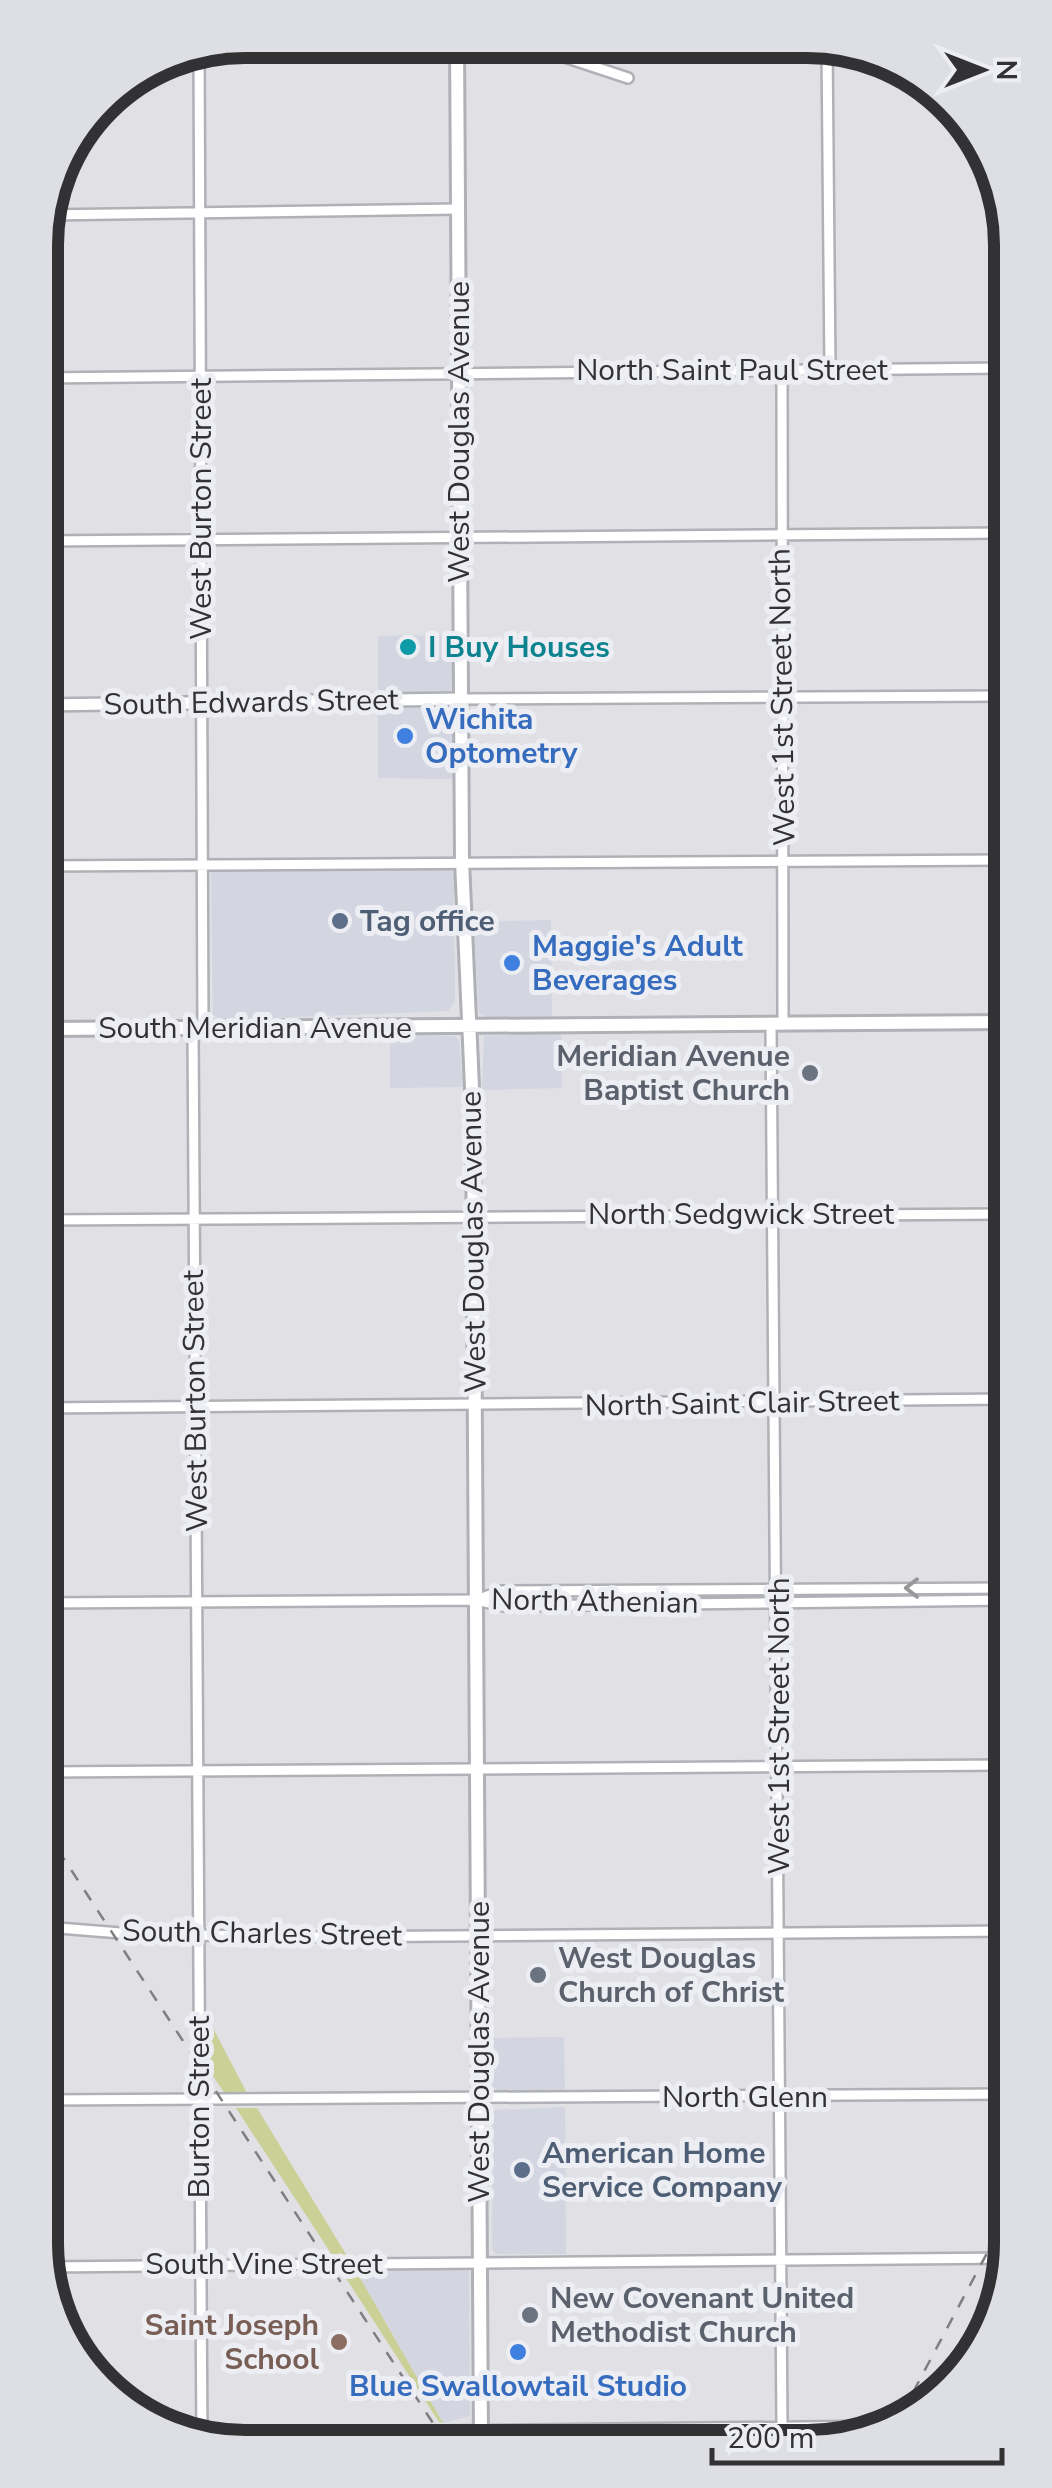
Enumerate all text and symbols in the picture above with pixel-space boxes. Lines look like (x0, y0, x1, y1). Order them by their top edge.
north arrow (932, 20, 1032, 120)
text: N (987, 60, 1025, 80)
street label: West Douglas Avenue (439, 281, 480, 583)
street label: North Saint Paul Street (576, 350, 888, 391)
street label: West Burton Street (181, 378, 222, 640)
street label: West 1st Street North (759, 548, 806, 846)
place label: I Buy Houses (428, 627, 610, 668)
marker: I Buy Houses (397, 636, 419, 658)
street label: South Edwards Street (103, 679, 399, 726)
place label: Wichita Optometry (425, 699, 578, 774)
marker: Wichita Optometry (394, 725, 416, 747)
place label: Tag office (360, 901, 495, 942)
marker: Tag office (329, 910, 351, 932)
place label: Maggie's Adult Beverages (532, 926, 743, 1001)
marker: Maggie's Adult Beverages (501, 952, 523, 974)
street label: South Meridian Avenue (98, 1008, 412, 1049)
place label: Meridian Avenue Baptist Church (556, 1036, 790, 1111)
marker: Meridian Avenue Baptist Church (799, 1062, 821, 1084)
street label: West Douglas Avenue (450, 1091, 497, 1393)
street label: North Sedgwick Street (588, 1194, 894, 1235)
street label: West Burton Street (173, 1269, 218, 1532)
street label: North Saint Clair Street (584, 1380, 900, 1427)
street label: West 1st Street North (759, 1577, 800, 1875)
one-way arrow (904, 1577, 920, 1599)
street label: North Athenian (491, 1579, 699, 1624)
street label: West Douglas Avenue (459, 1901, 500, 2203)
street label: South Charles Street (122, 1911, 403, 1956)
place label: West Douglas Church of Christ (558, 1938, 785, 2013)
marker: West Douglas Church of Christ (527, 1964, 549, 1986)
street label: Burton Street (179, 2015, 220, 2198)
street label: North Glenn (662, 2077, 828, 2118)
place label: American Home Service Company (542, 2133, 782, 2208)
marker: American Home Service Company (511, 2159, 533, 2181)
street label: South Vine Street (145, 2244, 383, 2285)
place label: New Covenant United Methodist Church (550, 2278, 854, 2353)
marker: New Covenant United Methodist Church (519, 2304, 541, 2326)
place label: Saint Joseph School (144, 2305, 319, 2380)
marker: Saint Joseph School (328, 2331, 350, 2353)
marker: Blue Swallowtail Studio (507, 2341, 529, 2363)
place label: Blue Swallowtail Studio (349, 2366, 687, 2407)
scale bar (712, 2403, 1002, 2465)
text: 200 m (727, 2418, 814, 2459)

